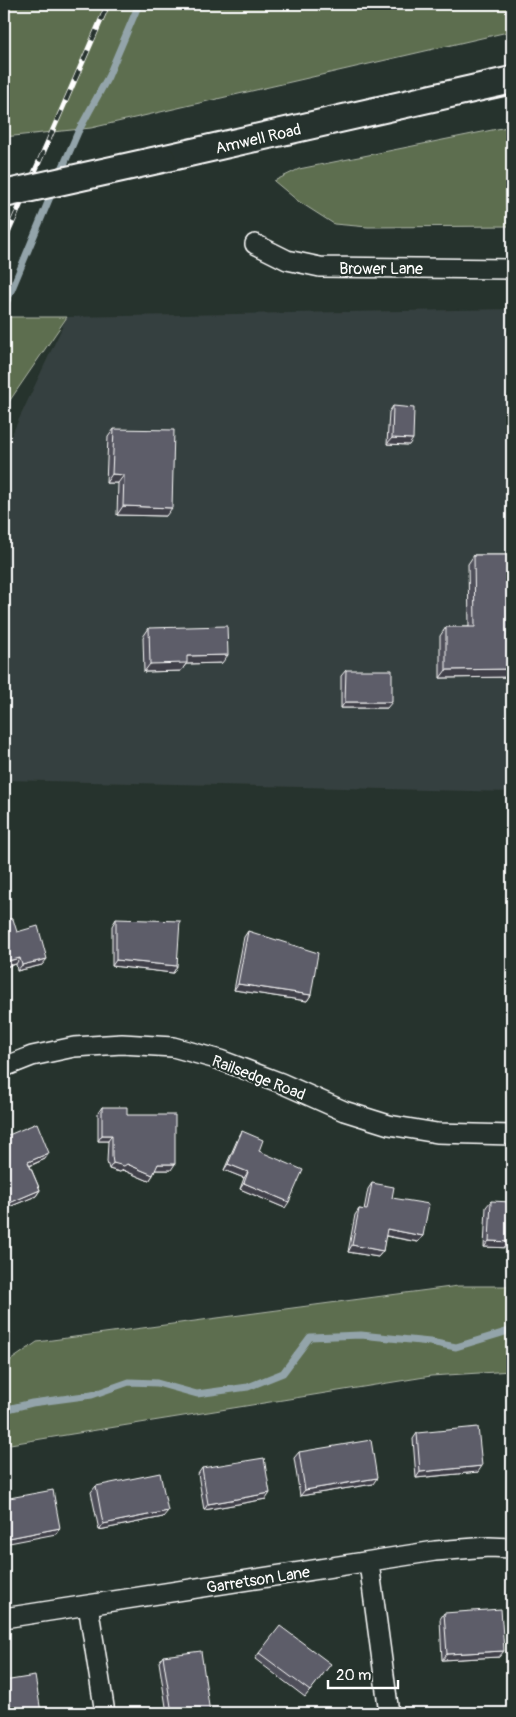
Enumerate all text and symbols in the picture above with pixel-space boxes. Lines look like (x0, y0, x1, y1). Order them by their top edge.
street label: Amwell Road (213, 119, 303, 159)
street label: Brower Lane (339, 259, 423, 279)
street label: Railsedge Road (209, 1051, 308, 1105)
street label: Garretson Lane (205, 1562, 311, 1598)
scale bar (328, 1657, 398, 1689)
text: 20 m (336, 1666, 371, 1685)

